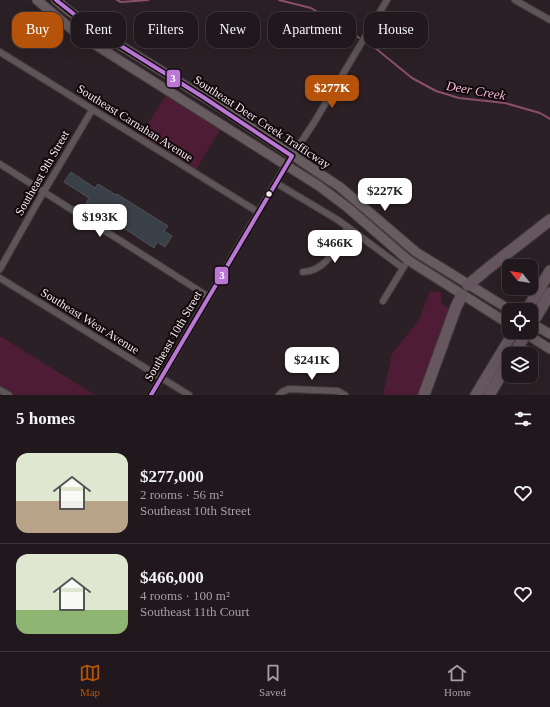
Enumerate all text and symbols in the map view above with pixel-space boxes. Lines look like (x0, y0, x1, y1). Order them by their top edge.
chip: Buy (12, 12, 63, 48)
chip: Rent (71, 12, 126, 48)
chip: Filters (134, 12, 198, 48)
chip: New (206, 12, 260, 48)
chip: Apartment (268, 12, 356, 48)
chip: House (364, 12, 428, 48)
line badge: 3 (166, 69, 181, 88)
text: 3 (170, 72, 176, 84)
street label: Southeast Deer Creek Trafficway (191, 73, 333, 171)
pin: $277K (304, 75, 360, 109)
water label: Deer Creek (444, 78, 507, 103)
text: $277K (314, 80, 350, 95)
street label: Southeast Carnahan Avenue (74, 81, 196, 165)
street label: Southeast 9th Street (12, 127, 72, 218)
pin: $227K (357, 178, 413, 212)
text: $227K (367, 183, 403, 198)
unlabelled marker (264, 189, 274, 199)
pin: $193K (72, 204, 128, 238)
text: $193K (82, 209, 118, 224)
pin: $466K (307, 230, 363, 264)
text: $466K (317, 235, 353, 250)
north arrow (502, 259, 538, 295)
map controls (502, 259, 538, 383)
line badge: 3 (214, 266, 229, 285)
text: 3 (219, 269, 225, 281)
street label: Southeast Wear Avenue (38, 285, 142, 357)
street label: Southeast 10th Street (141, 288, 205, 384)
button: locate (502, 303, 538, 339)
pin: $241K (284, 347, 340, 381)
button: layers (502, 347, 538, 383)
text: $241K (294, 352, 330, 367)
icon: filters (512, 408, 534, 430)
text: 5 homes (16, 409, 75, 428)
text: $277,000 (140, 467, 204, 486)
icon: home (48, 469, 96, 517)
icon: heart (512, 482, 534, 504)
text: 2 rooms · 56 m² (140, 487, 223, 502)
text: Southeast 10th Street (140, 503, 251, 518)
text: $466,000 (140, 568, 204, 587)
icon: home (48, 570, 96, 618)
icon: heart (512, 583, 534, 605)
text: 4 rooms · 100 m² (140, 588, 230, 603)
text: Southeast 11th Court (140, 604, 249, 619)
tab: Map (79, 662, 101, 698)
tab: Saved (259, 662, 286, 698)
tab: Home (444, 662, 471, 698)

